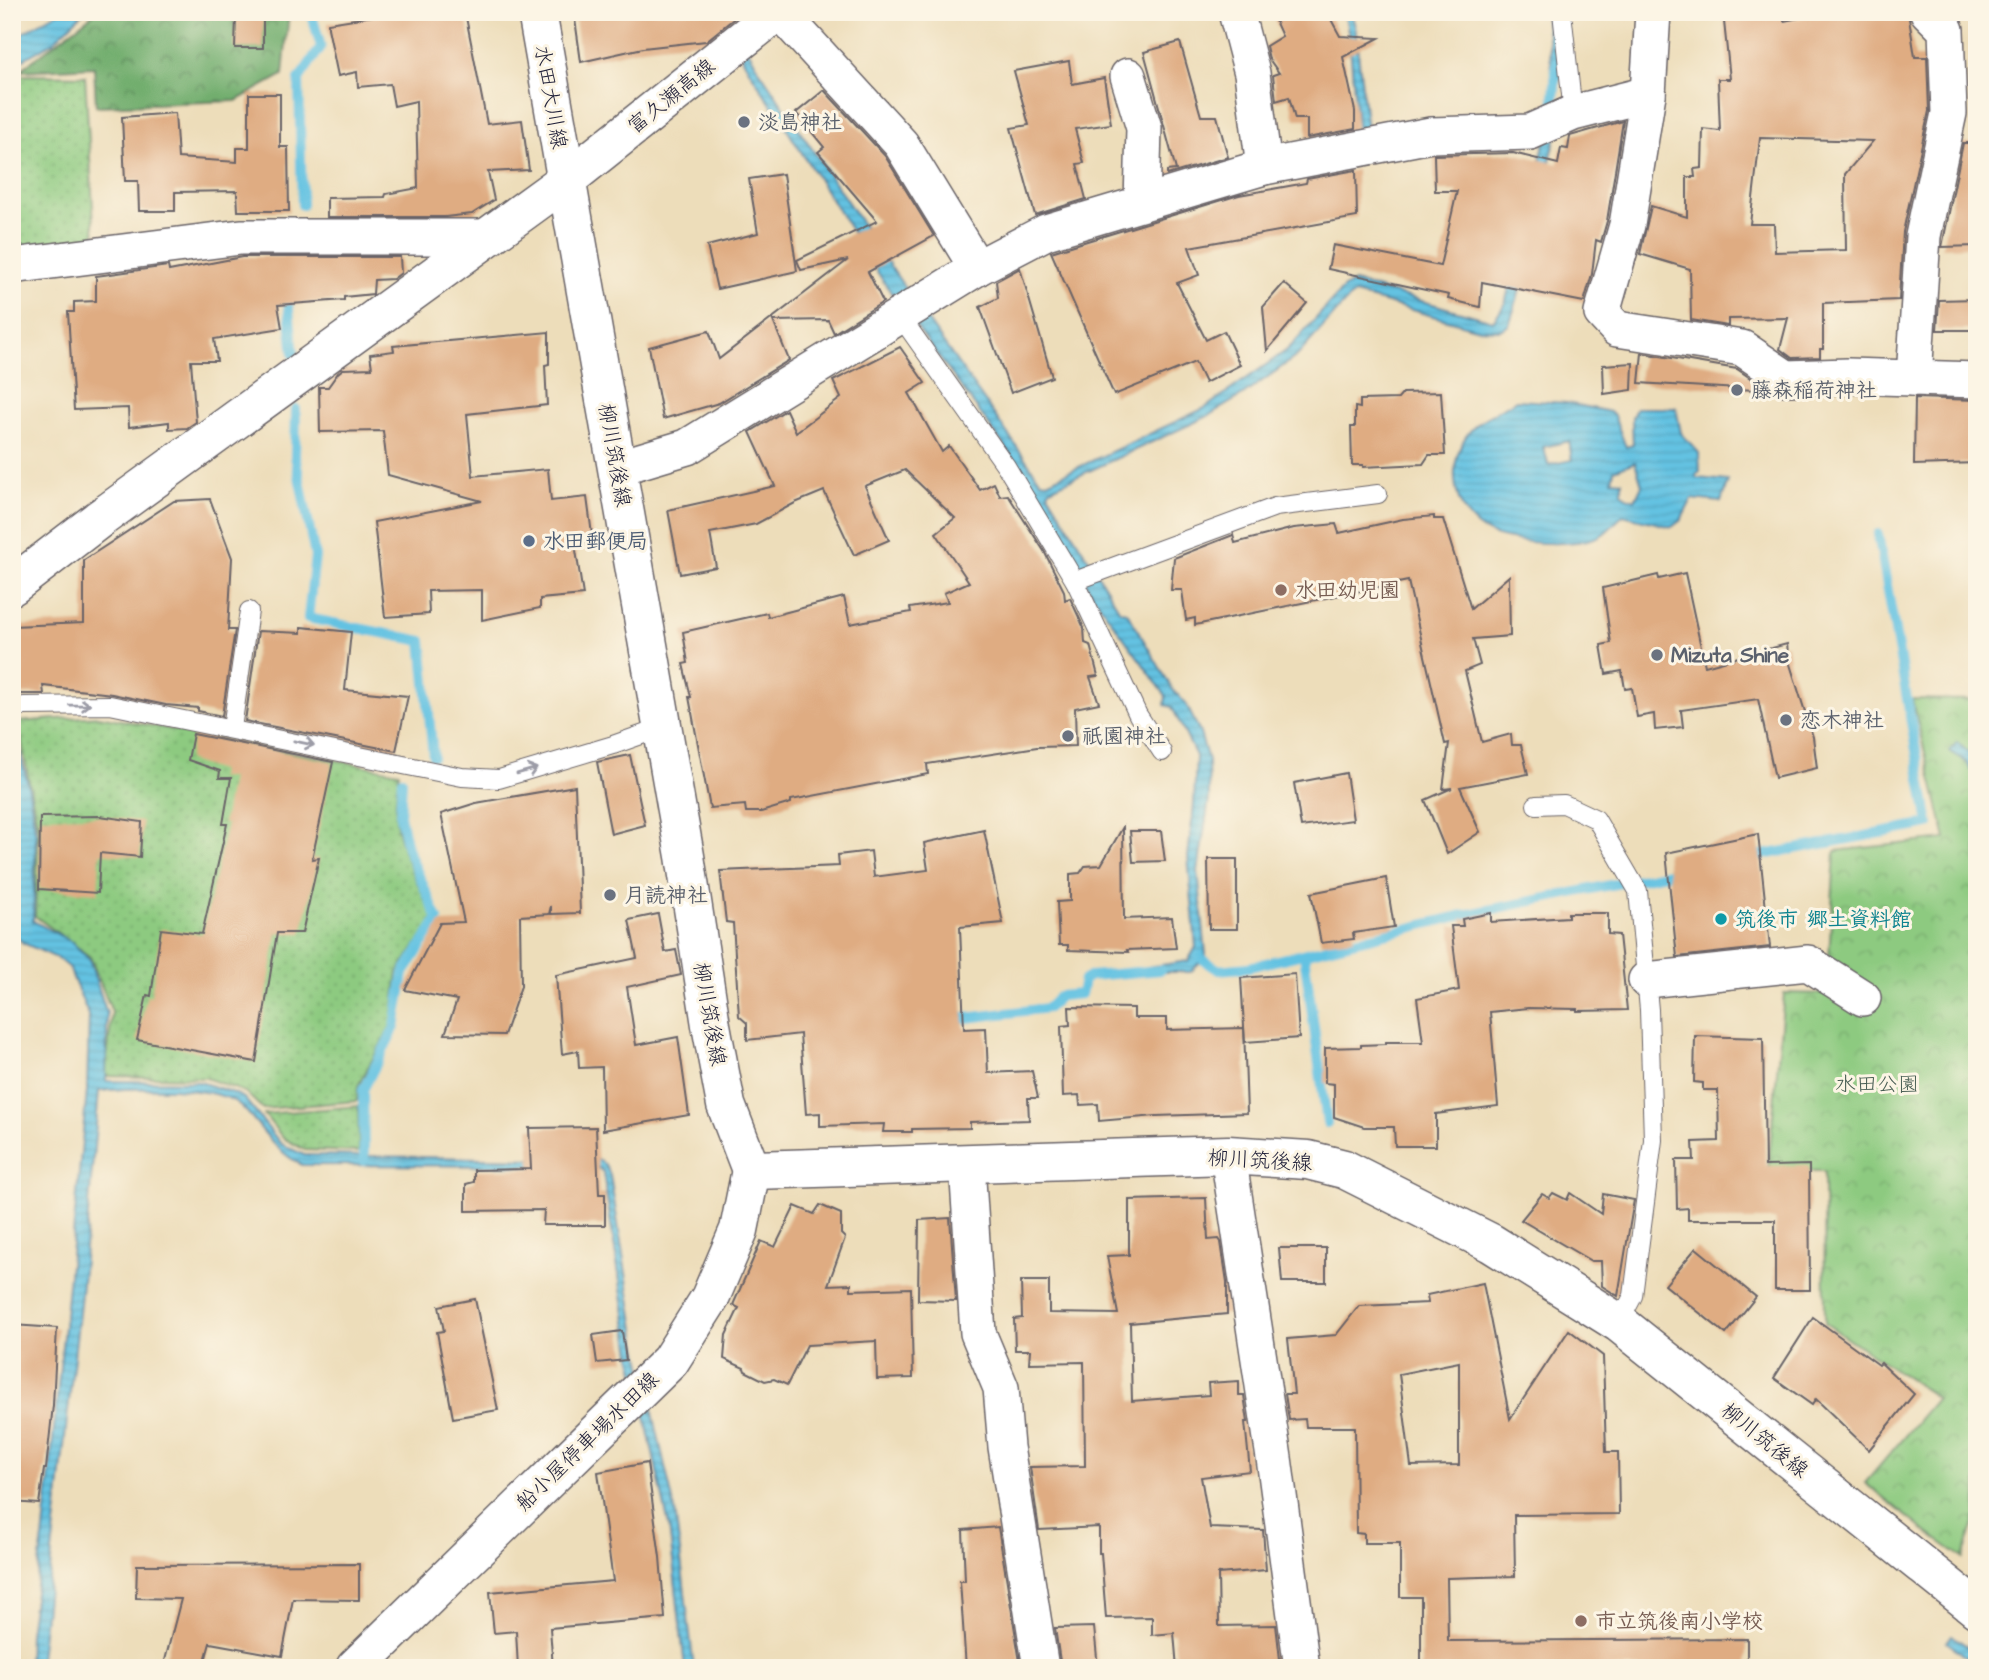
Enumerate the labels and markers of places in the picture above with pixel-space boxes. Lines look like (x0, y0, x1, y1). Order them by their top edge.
place label: 淡島神社 (758, 108, 842, 137)
marker: 淡島神社 (736, 114, 752, 130)
place label: 藤森稲荷神社 (1751, 376, 1877, 405)
marker: 藤森稲荷神社 (1729, 382, 1745, 398)
place label: 水田郵便局 (543, 527, 648, 556)
marker: 水田郵便局 (521, 533, 537, 549)
place label: 水田幼児園 (1295, 576, 1400, 605)
marker: 水田幼児園 (1273, 582, 1289, 598)
place label: Mizuta Shine (1671, 641, 1790, 670)
marker: Mizuta Shine (1649, 647, 1665, 663)
place label: 恋木神社 (1800, 706, 1884, 735)
marker: 恋木神社 (1778, 712, 1794, 728)
place label: 祇園神社 (1082, 722, 1166, 751)
marker: 祇園神社 (1060, 728, 1076, 744)
place label: 月読神社 (624, 881, 708, 910)
marker: 月読神社 (602, 887, 618, 903)
place label: 筑後市 郷土資料館 (1735, 905, 1911, 934)
marker: 筑後市 郷土資料館 (1713, 911, 1729, 927)
place label: 市立筑後南小学校 (1595, 1607, 1763, 1636)
marker: 市立筑後南小学校 (1573, 1613, 1589, 1629)

